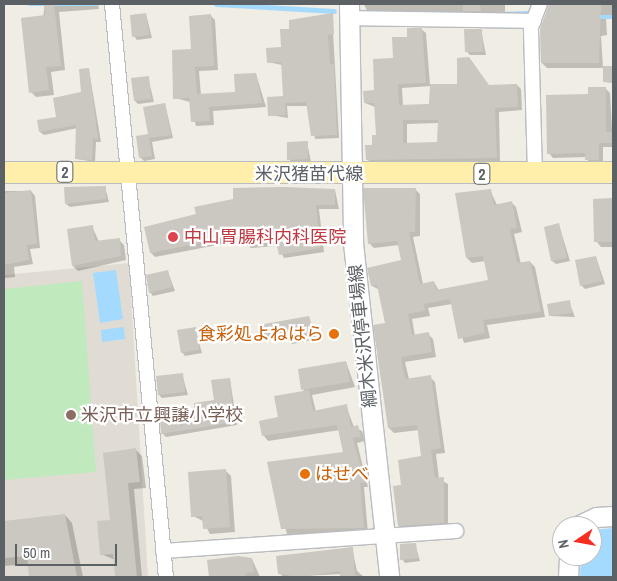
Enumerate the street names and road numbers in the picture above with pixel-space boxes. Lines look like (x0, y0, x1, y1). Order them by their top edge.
road number: 2 (56, 158, 74, 186)
road number: 2 (473, 160, 491, 188)
street label: 米沢猪苗代線 (255, 163, 363, 185)
street label: 綱木米沢停車場線 (345, 263, 381, 409)

